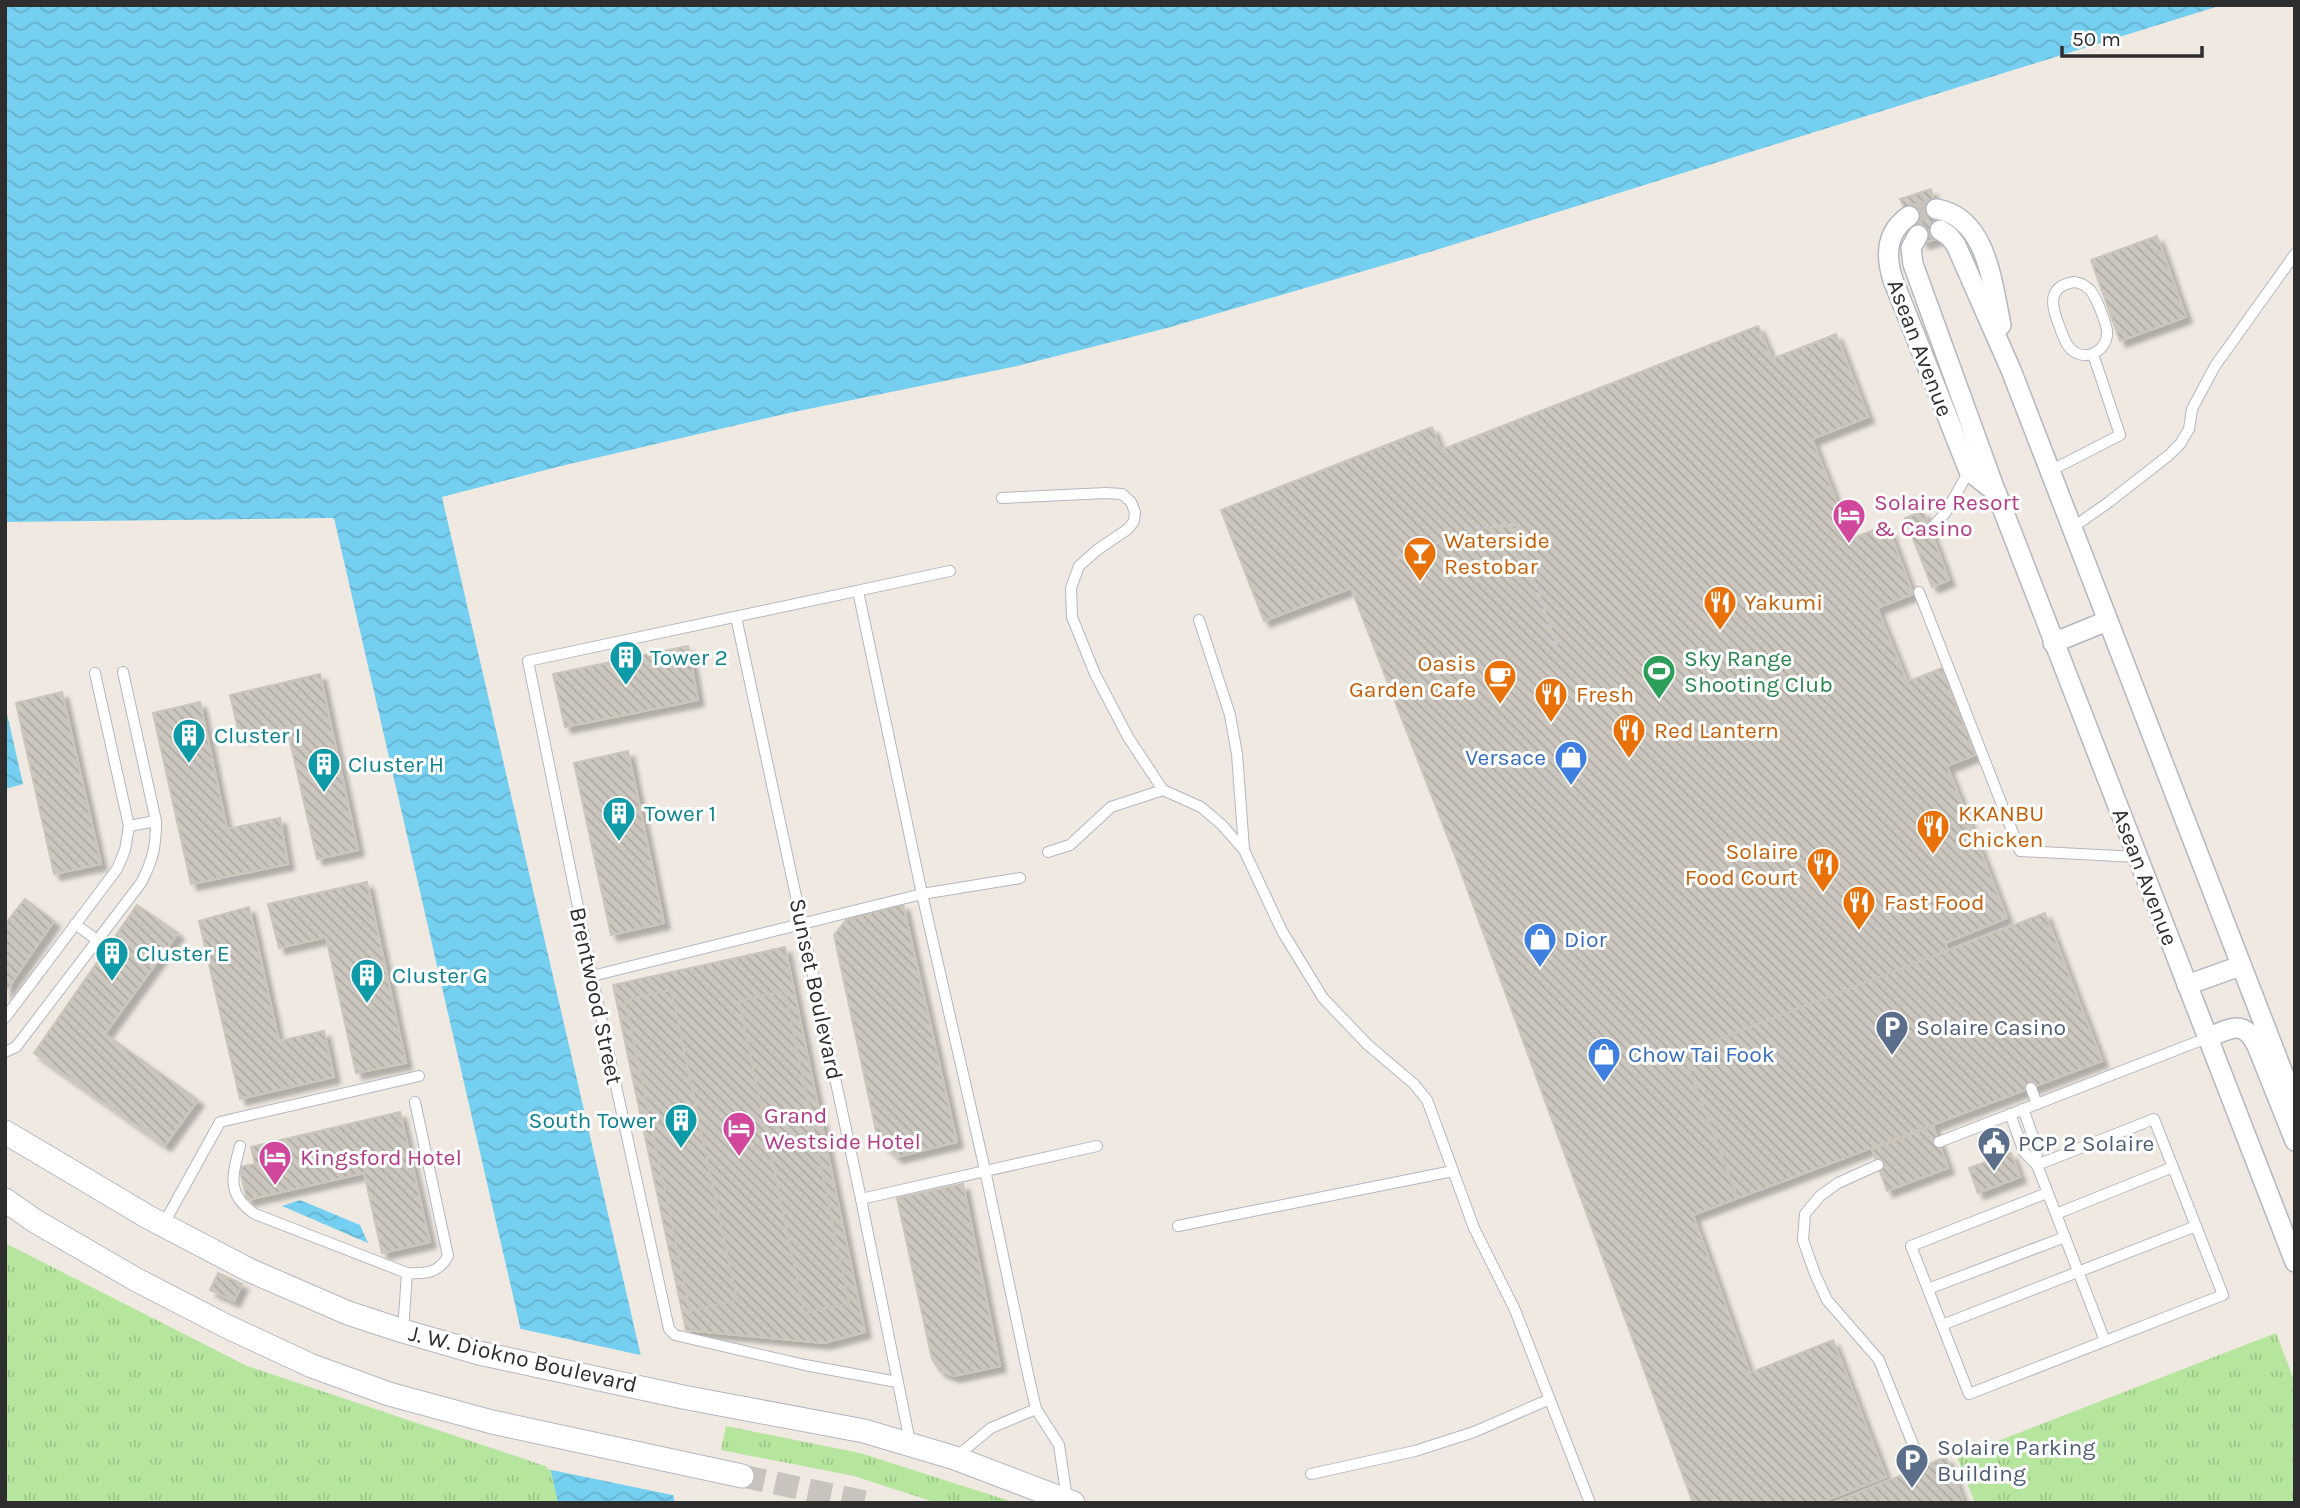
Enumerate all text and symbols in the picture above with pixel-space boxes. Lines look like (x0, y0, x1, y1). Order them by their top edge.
scale bar (2062, 14, 2202, 58)
text: 50 m (2072, 27, 2121, 51)
street label: Asean Avenue (1881, 276, 1959, 420)
place label: Solaire Resort & Casino (1874, 489, 2020, 542)
hotel icon: Solaire Resort & Casino (1830, 496, 1868, 545)
place label: Waterside Restobar (1444, 527, 1550, 580)
bar icon: Waterside Restobar (1401, 534, 1439, 583)
restaurant icon: Yakumi (1701, 583, 1739, 632)
place label: Yakumi (1744, 589, 1823, 616)
building icon: Tower 2 (607, 638, 645, 687)
place label: Tower 2 (650, 644, 728, 671)
place label: Sky Range Shooting Club (1684, 645, 1833, 698)
place label: Oasis Garden Cafe (1349, 650, 1476, 703)
sports icon: Sky Range Shooting Club (1640, 652, 1678, 701)
cafe icon: Oasis Garden Cafe (1481, 657, 1519, 706)
restaurant icon: Fresh (1532, 675, 1570, 724)
place label: Fresh (1576, 681, 1634, 708)
restaurant icon: Red Lantern (1610, 711, 1648, 760)
building icon: Cluster I (170, 716, 208, 765)
place label: Red Lantern (1654, 717, 1779, 744)
place label: Cluster I (214, 722, 301, 749)
shop icon: Versace (1552, 738, 1590, 787)
place label: Versace (1465, 744, 1546, 771)
building icon: Cluster H (305, 745, 343, 794)
place label: Cluster H (348, 751, 444, 778)
building icon: Tower 1 (600, 794, 638, 843)
place label: Tower 1 (644, 800, 716, 827)
place label: KKANBU Chicken (1958, 800, 2044, 853)
street label: Asean Avenue (2106, 805, 2184, 949)
restaurant icon: KKANBU Chicken (1914, 807, 1952, 856)
place label: Solaire Food Court (1685, 838, 1798, 891)
restaurant icon: Solaire Food Court (1804, 845, 1842, 894)
restaurant icon: Fast Food (1840, 883, 1878, 932)
place label: Fast Food (1884, 889, 1985, 916)
street label: Sunset Boulevard (784, 896, 848, 1082)
street label: Brentwood Street (564, 905, 628, 1088)
shop icon: Dior (1521, 920, 1559, 969)
place label: Dior (1564, 926, 1608, 953)
building icon: Cluster E (93, 934, 131, 983)
place label: Cluster E (136, 940, 230, 967)
building icon: Cluster G (348, 956, 386, 1005)
place label: Cluster G (392, 962, 488, 989)
parking icon: Solaire Casino (1873, 1008, 1911, 1057)
place label: Solaire Casino (1916, 1014, 2066, 1041)
shop icon: Chow Tai Fook (1585, 1035, 1623, 1084)
place label: Chow Tai Fook (1628, 1041, 1775, 1068)
building icon: South Tower (662, 1101, 700, 1150)
place label: Grand Westside Hotel (764, 1102, 921, 1155)
place label: South Tower (529, 1107, 657, 1134)
hotel icon: Grand Westside Hotel (720, 1109, 758, 1158)
public building icon: PCP 2 Solaire (1975, 1124, 2013, 1173)
place label: PCP 2 Solaire (2018, 1130, 2154, 1157)
hotel icon: Kingsford Hotel (256, 1138, 294, 1187)
place label: Kingsford Hotel (300, 1144, 462, 1171)
street label: J. W. Diokno Boulevard (406, 1320, 640, 1398)
place label: Solaire Parking Building (1937, 1434, 2095, 1487)
parking icon: Solaire Parking Building (1893, 1441, 1931, 1490)

